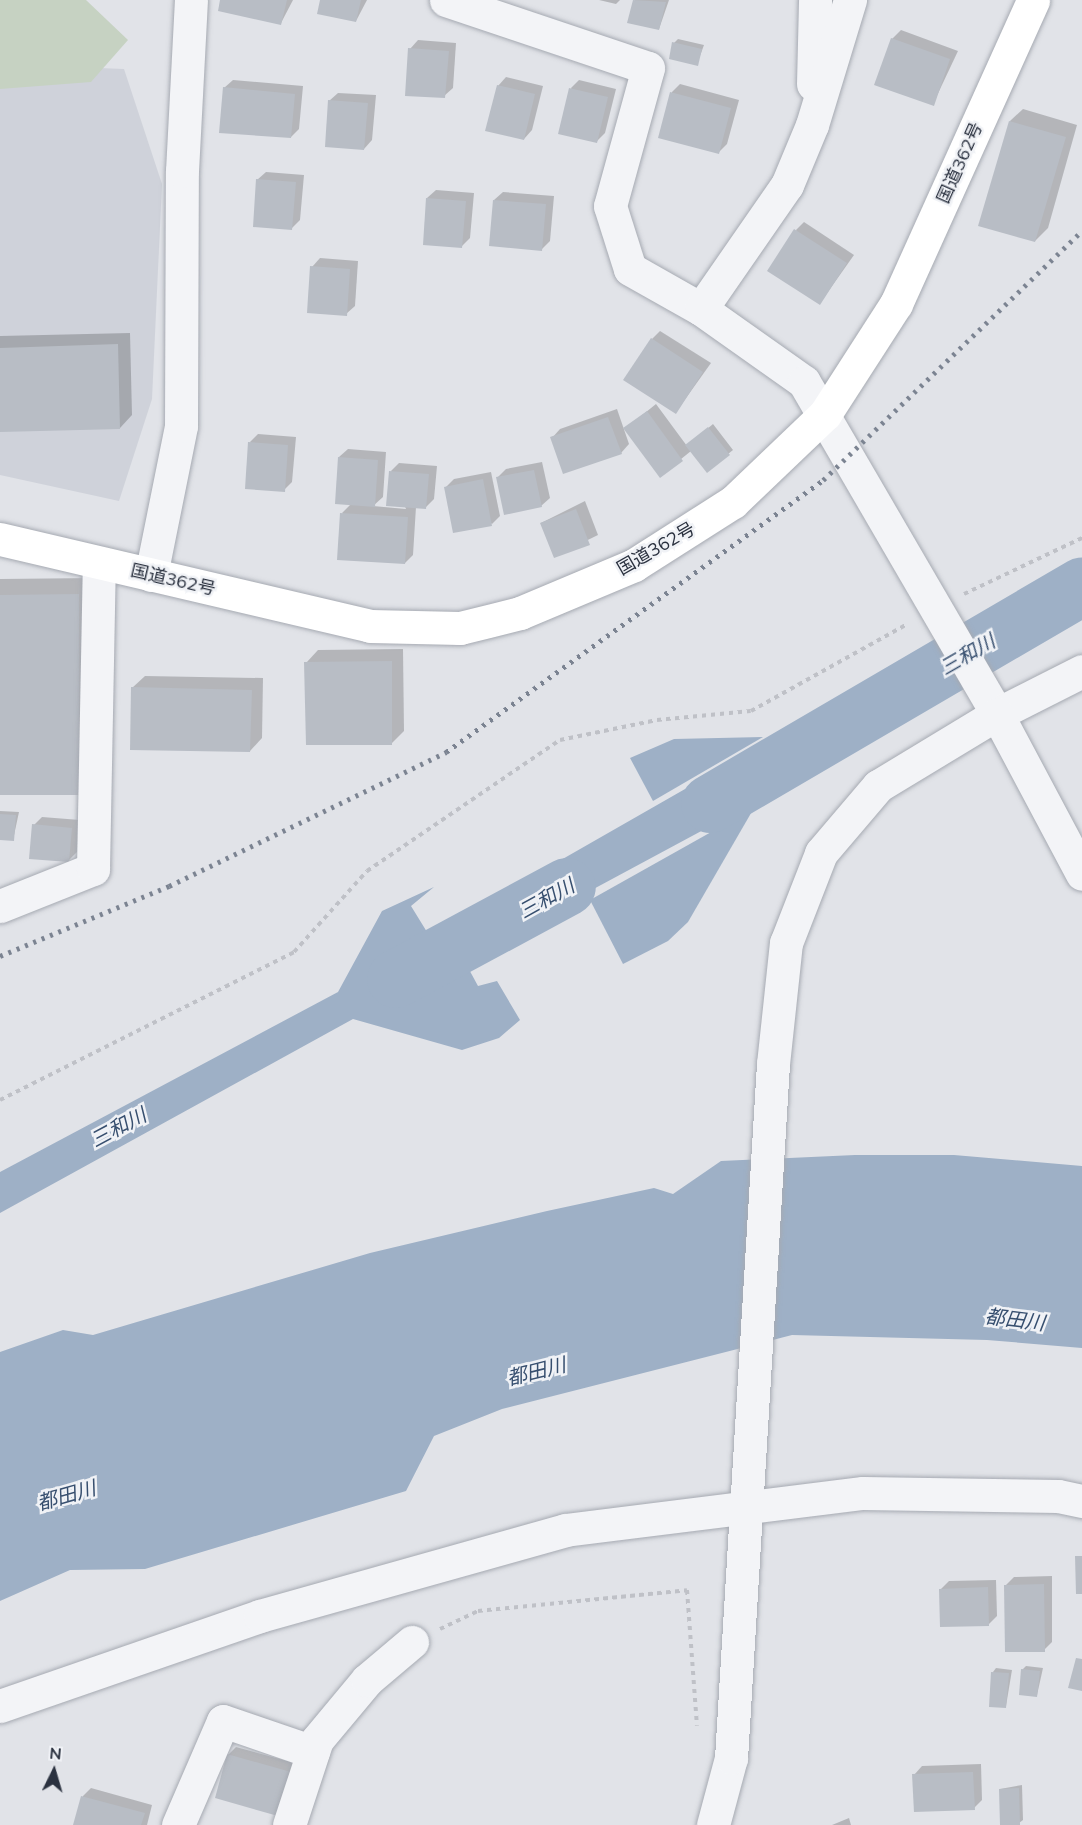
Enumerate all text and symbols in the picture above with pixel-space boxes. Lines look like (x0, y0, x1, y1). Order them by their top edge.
street label: 国道362号 (933, 119, 987, 207)
street label: 国道362号 (613, 518, 699, 580)
street label: 国道362号 (128, 560, 218, 600)
water label: 三和川 (935, 629, 999, 679)
water label: 三和川 (514, 873, 578, 923)
water label: 三和川 (86, 1102, 150, 1152)
water label: 都田川 (984, 1303, 1046, 1335)
water label: 都田川 (504, 1352, 568, 1390)
water label: 都田川 (34, 1475, 98, 1515)
north arrow (24, 1741, 84, 1801)
text: N (49, 1743, 62, 1764)

